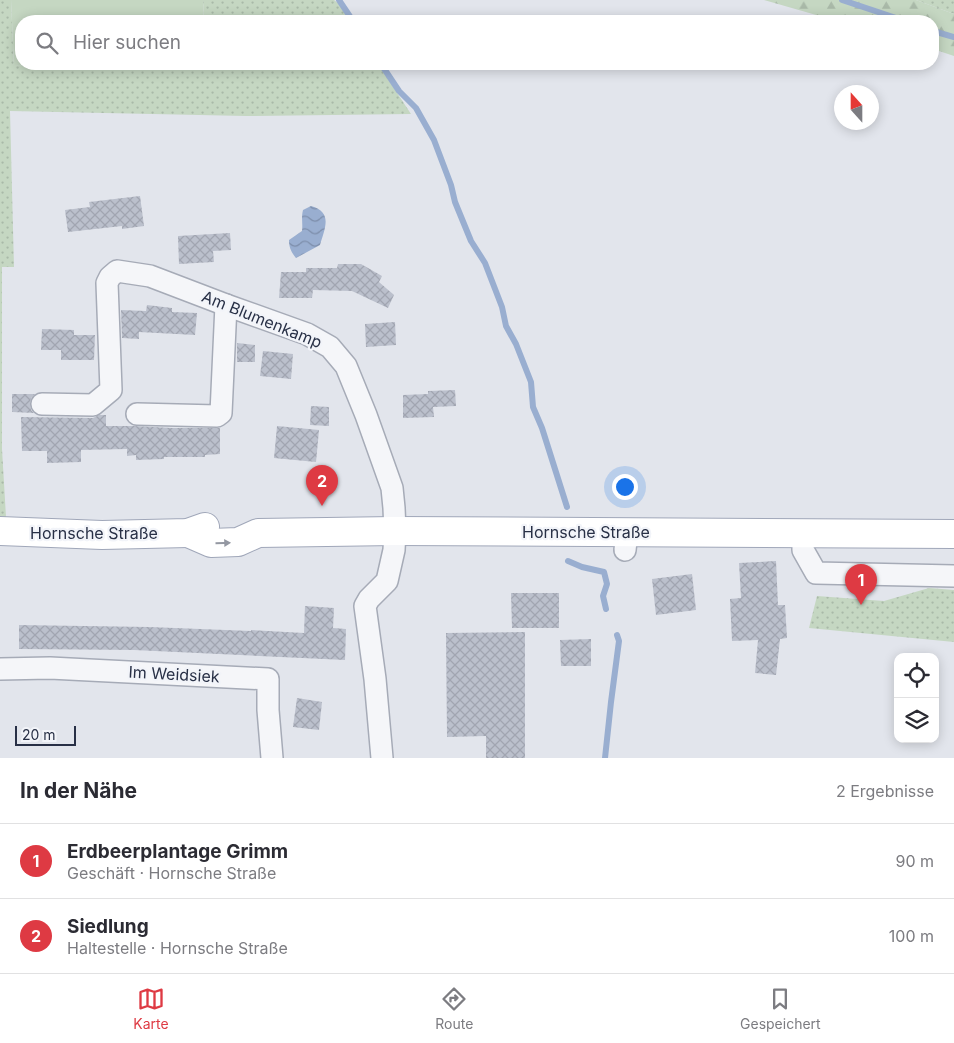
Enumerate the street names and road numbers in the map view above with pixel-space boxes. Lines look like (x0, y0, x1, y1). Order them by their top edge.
street label: Am Blumenkamp (199, 286, 325, 352)
street label: Hornsche Straße (522, 522, 650, 542)
street label: Hornsche Straße (30, 523, 158, 543)
street label: Im Weidsiek (128, 662, 220, 686)

